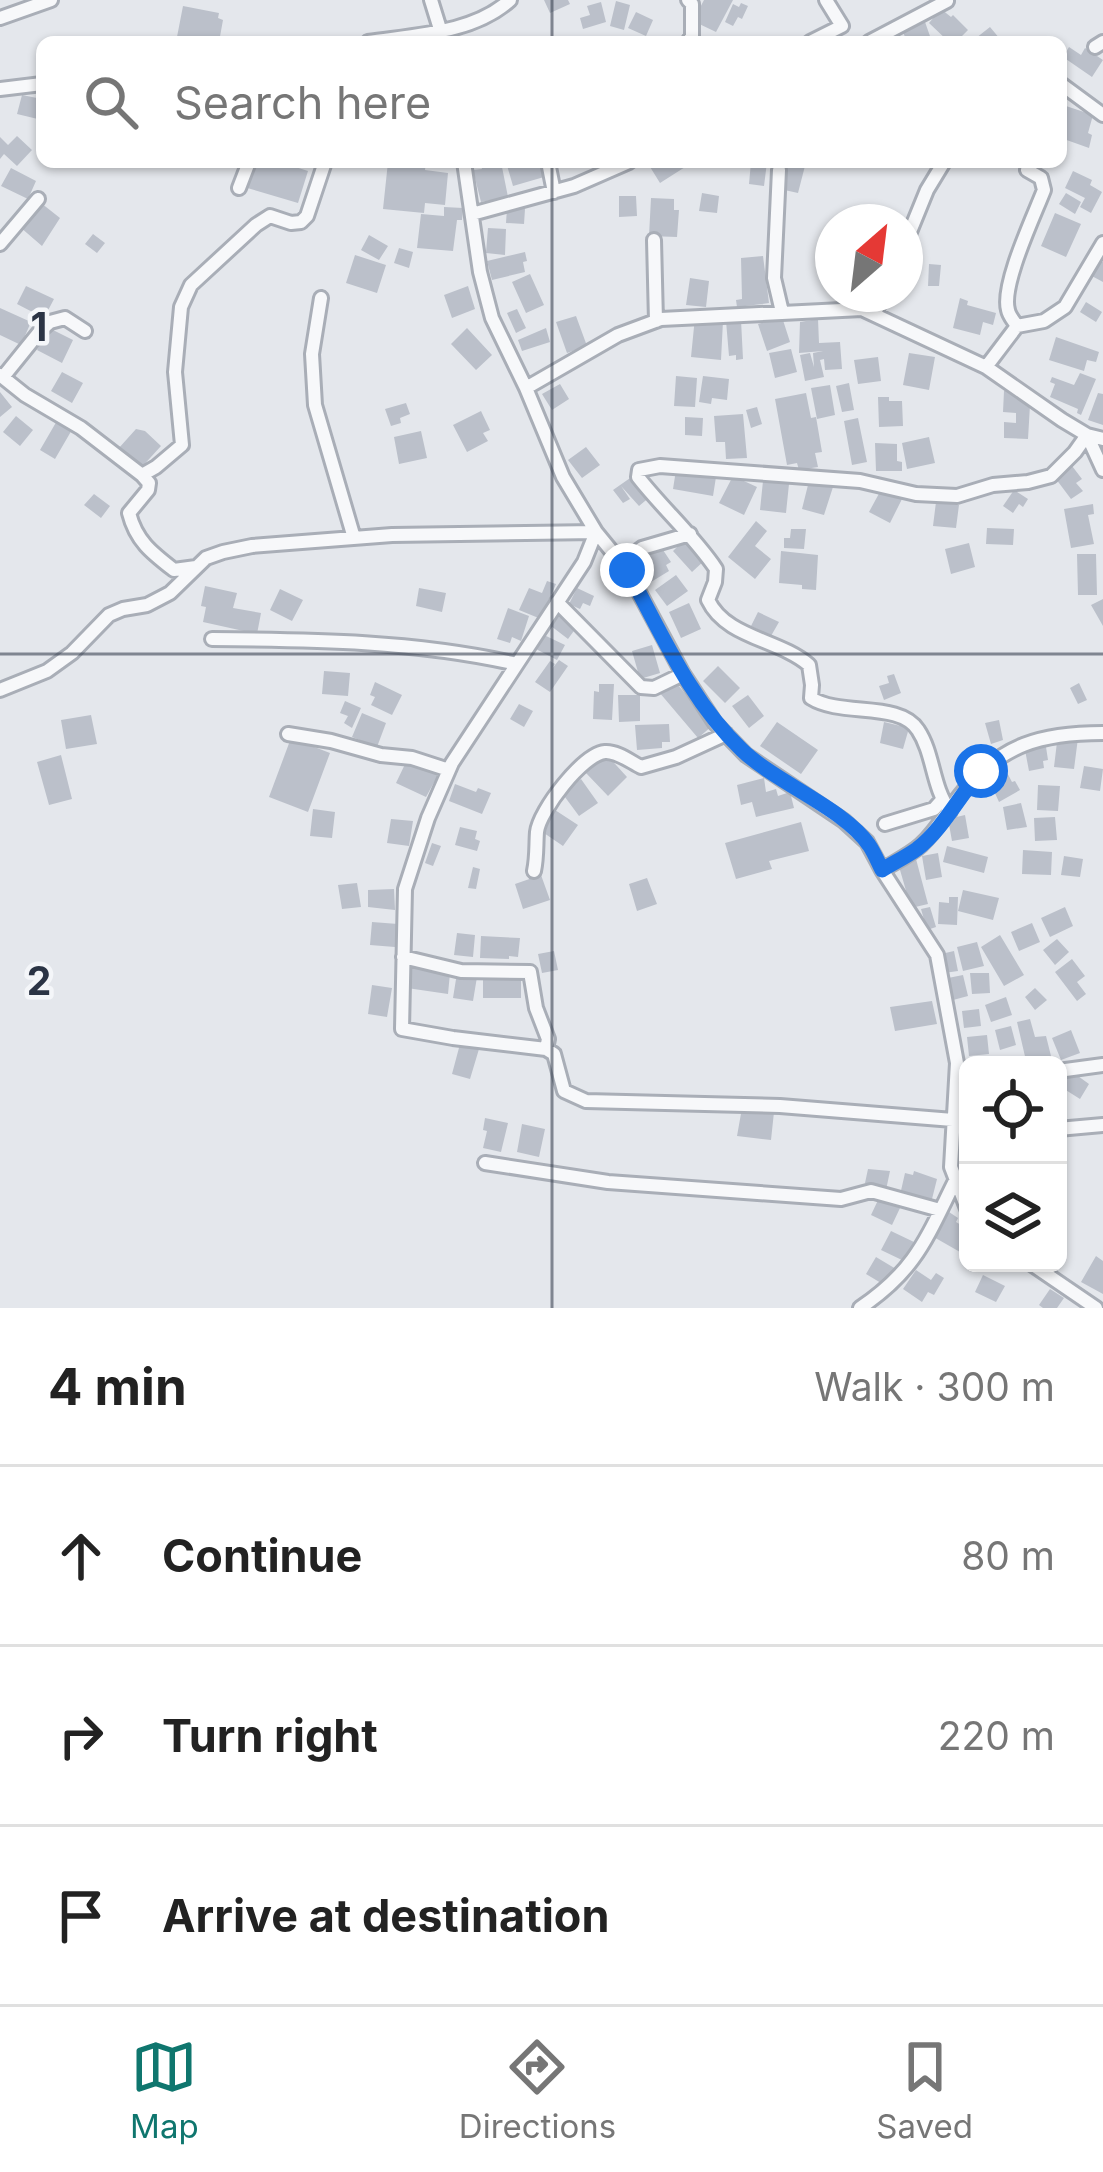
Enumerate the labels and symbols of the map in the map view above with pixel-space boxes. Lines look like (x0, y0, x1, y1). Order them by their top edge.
north arrow (815, 204, 923, 312)
text: 1 (31, 303, 47, 350)
route end (600, 543, 654, 597)
route start (954, 744, 1008, 798)
text: 2 (27, 957, 51, 1004)

